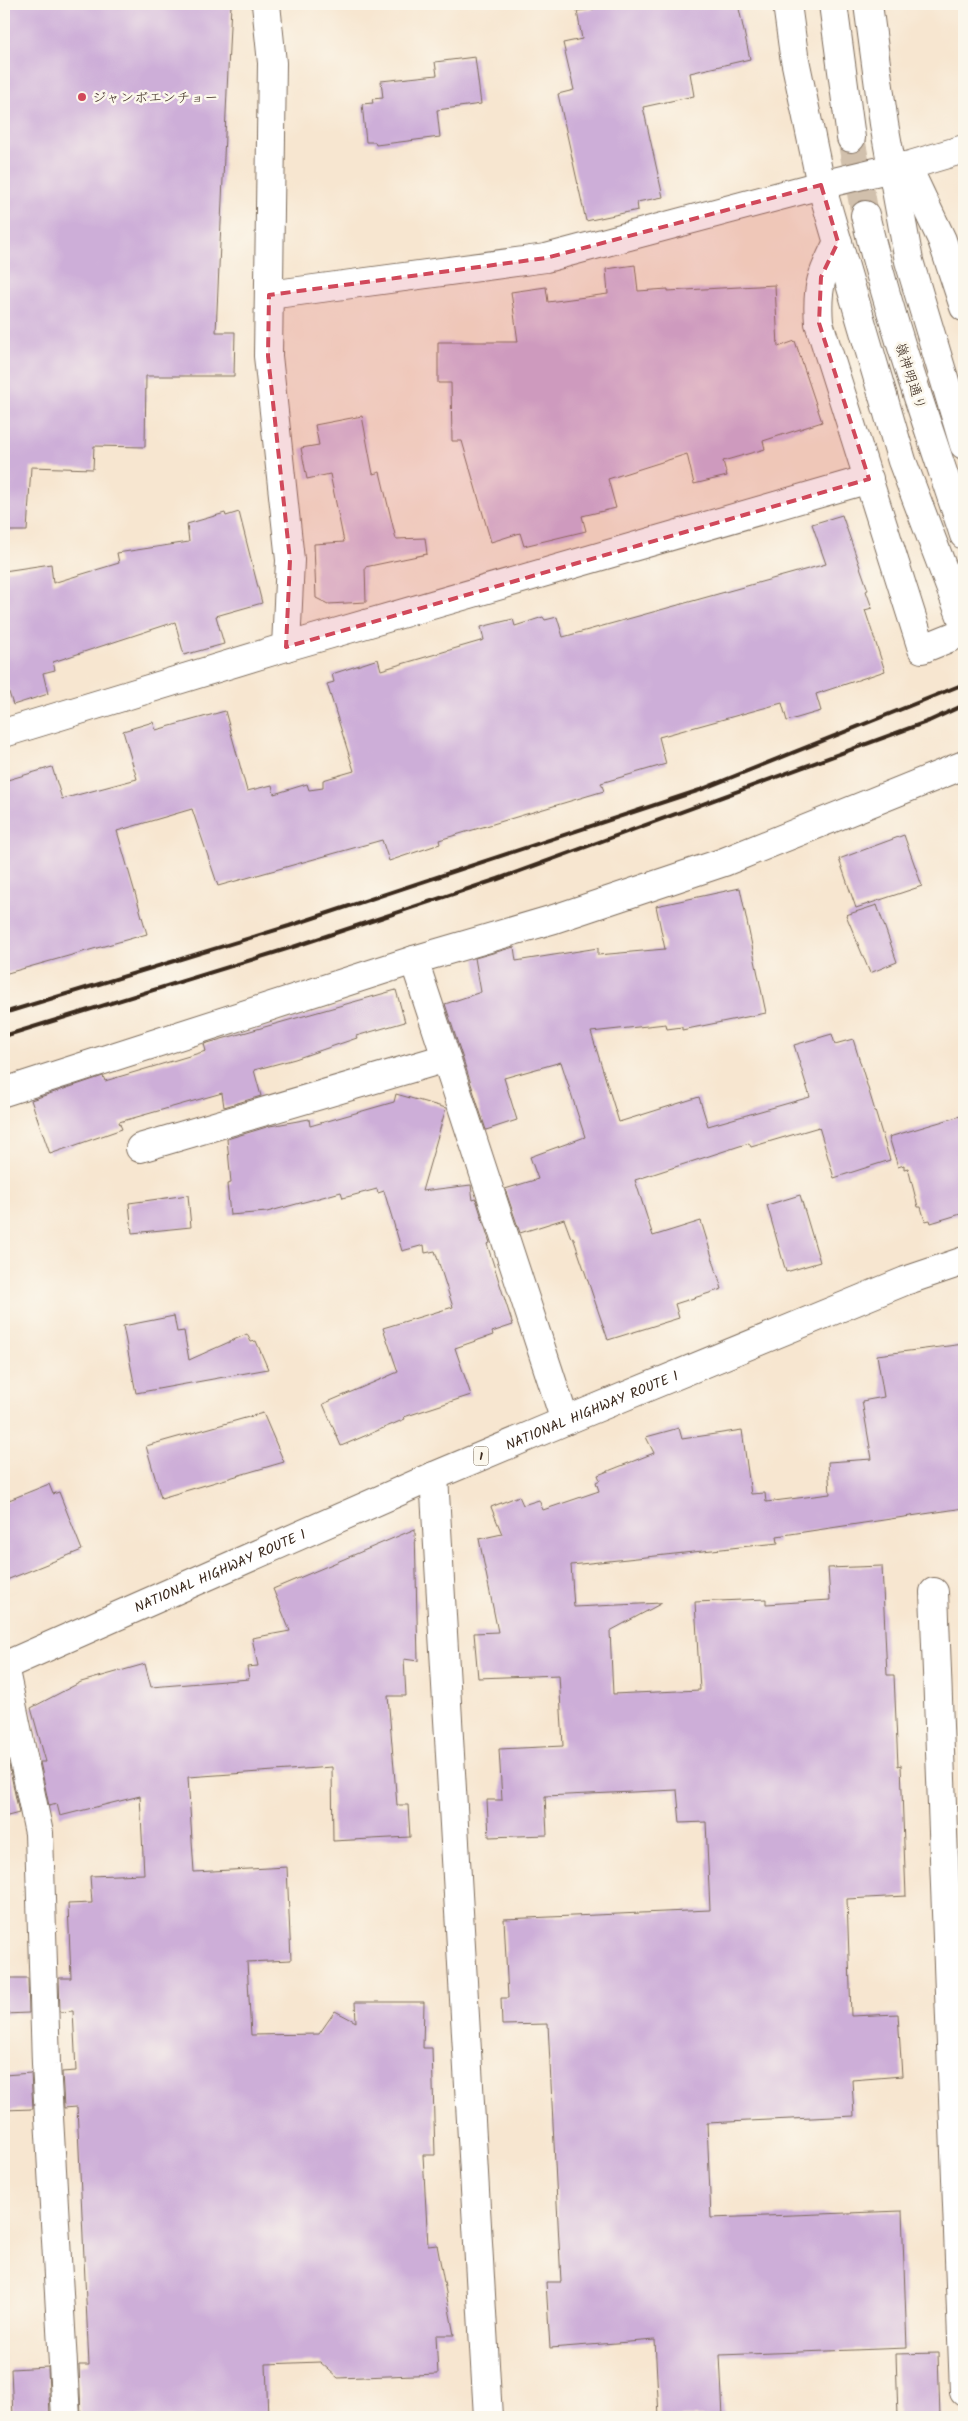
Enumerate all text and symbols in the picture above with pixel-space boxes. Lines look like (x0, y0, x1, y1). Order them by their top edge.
place label: ジャンボエンチョー (92, 87, 218, 109)
marker: ジャンボエンチョー (76, 91, 88, 103)
street label: 嶺神明通り (889, 340, 931, 413)
street label: NATIONAL HIGHWAY ROUTE 1 (502, 1365, 682, 1457)
road number: 1 (474, 1446, 488, 1465)
street label: NATIONAL HIGHWAY ROUTE 1 (131, 1524, 310, 1619)

